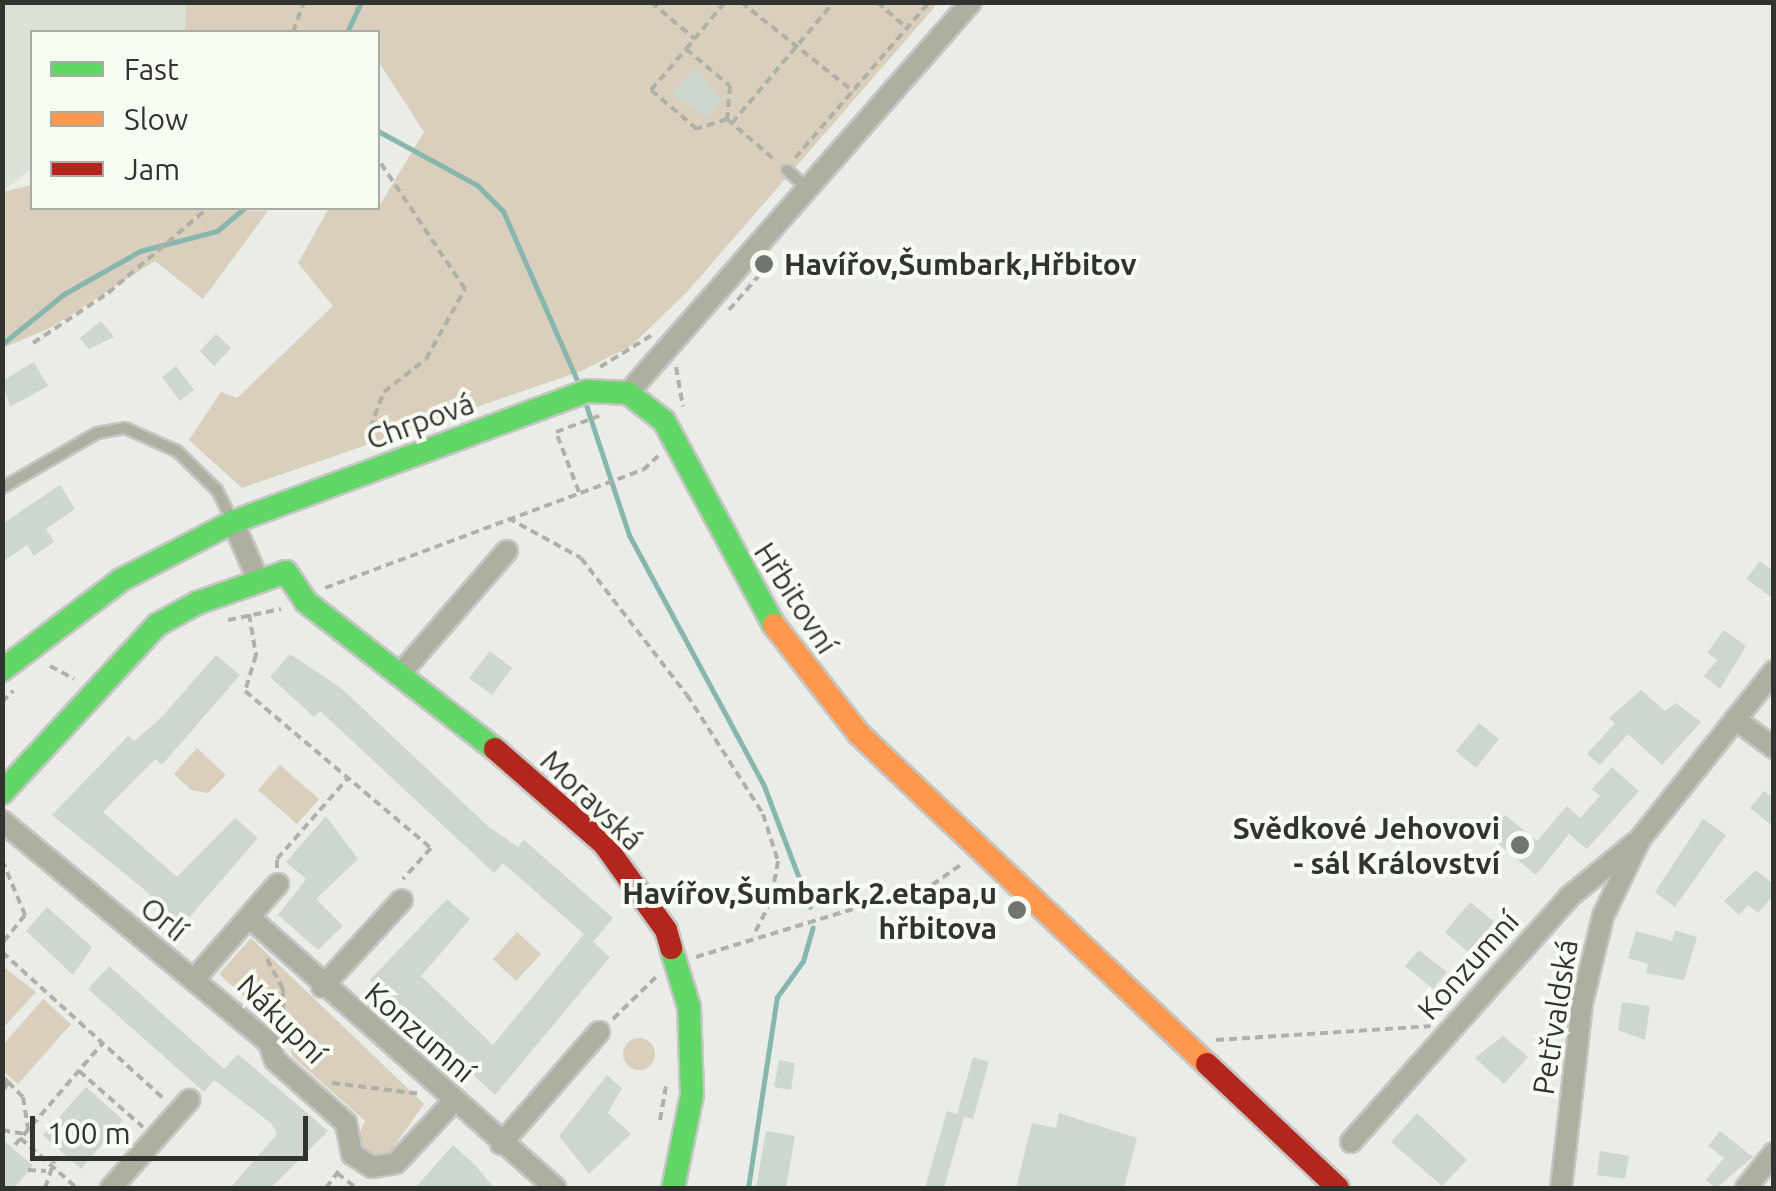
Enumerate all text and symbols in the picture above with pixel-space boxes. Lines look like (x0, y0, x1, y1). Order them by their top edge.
legend (30, 30, 380, 210)
text: Fast (124, 52, 179, 86)
text: Slow (124, 102, 188, 136)
text: Jam (124, 152, 180, 186)
place label: Havířov,Šumbark,Hřbitov (784, 246, 1136, 282)
marker: Havířov,Šumbark,Hřbitov (753, 253, 775, 275)
street label: Chrpová (361, 385, 479, 457)
street label: Hřbitovní (747, 536, 845, 660)
street label: Moravská (533, 742, 651, 858)
place label: Svědkové Jehovovi - sál Království (1233, 810, 1500, 880)
marker: Svědkové Jehovovi - sál Království (1509, 834, 1531, 856)
place label: Havířov,Šumbark,2.etapa,u hřbitova (622, 875, 997, 946)
street label: Orlí (133, 889, 195, 949)
marker: Havířov,Šumbark,2.etapa,u hřbitova (1006, 899, 1028, 921)
street label: Konzumní (1410, 903, 1526, 1027)
street label: Petřvaldská (1525, 937, 1585, 1097)
street label: Nákupní (230, 967, 334, 1071)
street label: Konzumní (358, 975, 482, 1089)
scale bar (35, 1096, 312, 1158)
text: 100 m (47, 1116, 131, 1150)

